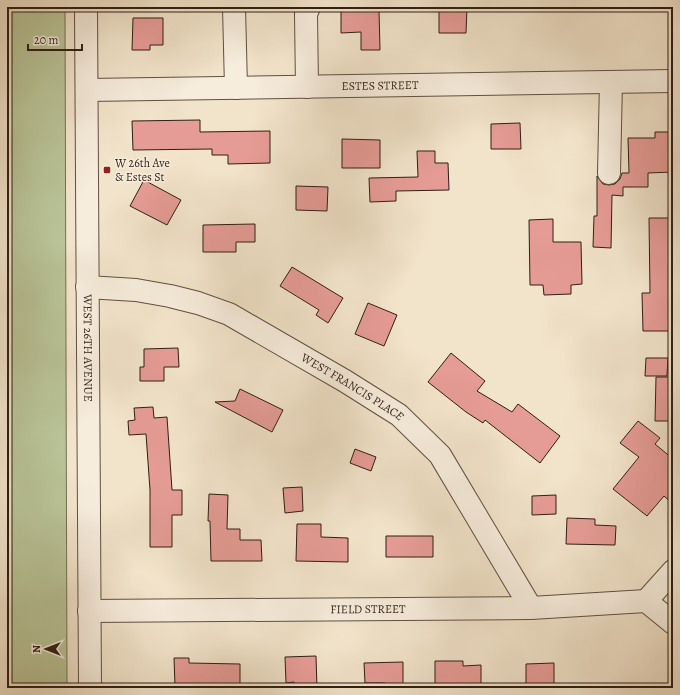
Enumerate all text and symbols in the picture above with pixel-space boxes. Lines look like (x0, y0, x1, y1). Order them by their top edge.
scale bar (28, 26, 82, 52)
text: 20 m (34, 32, 58, 48)
street label: ESTES STREET (341, 77, 419, 94)
place label: W 26th Ave & Estes St (114, 155, 170, 185)
marker: W 26th Ave & Estes St (102, 165, 112, 175)
street label: WEST 26TH AVENUE (80, 293, 96, 402)
street label: WEST FRANCIS PLACE (297, 349, 408, 424)
street label: FIELD STREET (330, 601, 406, 617)
north arrow (26, 629, 66, 669)
text: N (29, 645, 44, 653)

